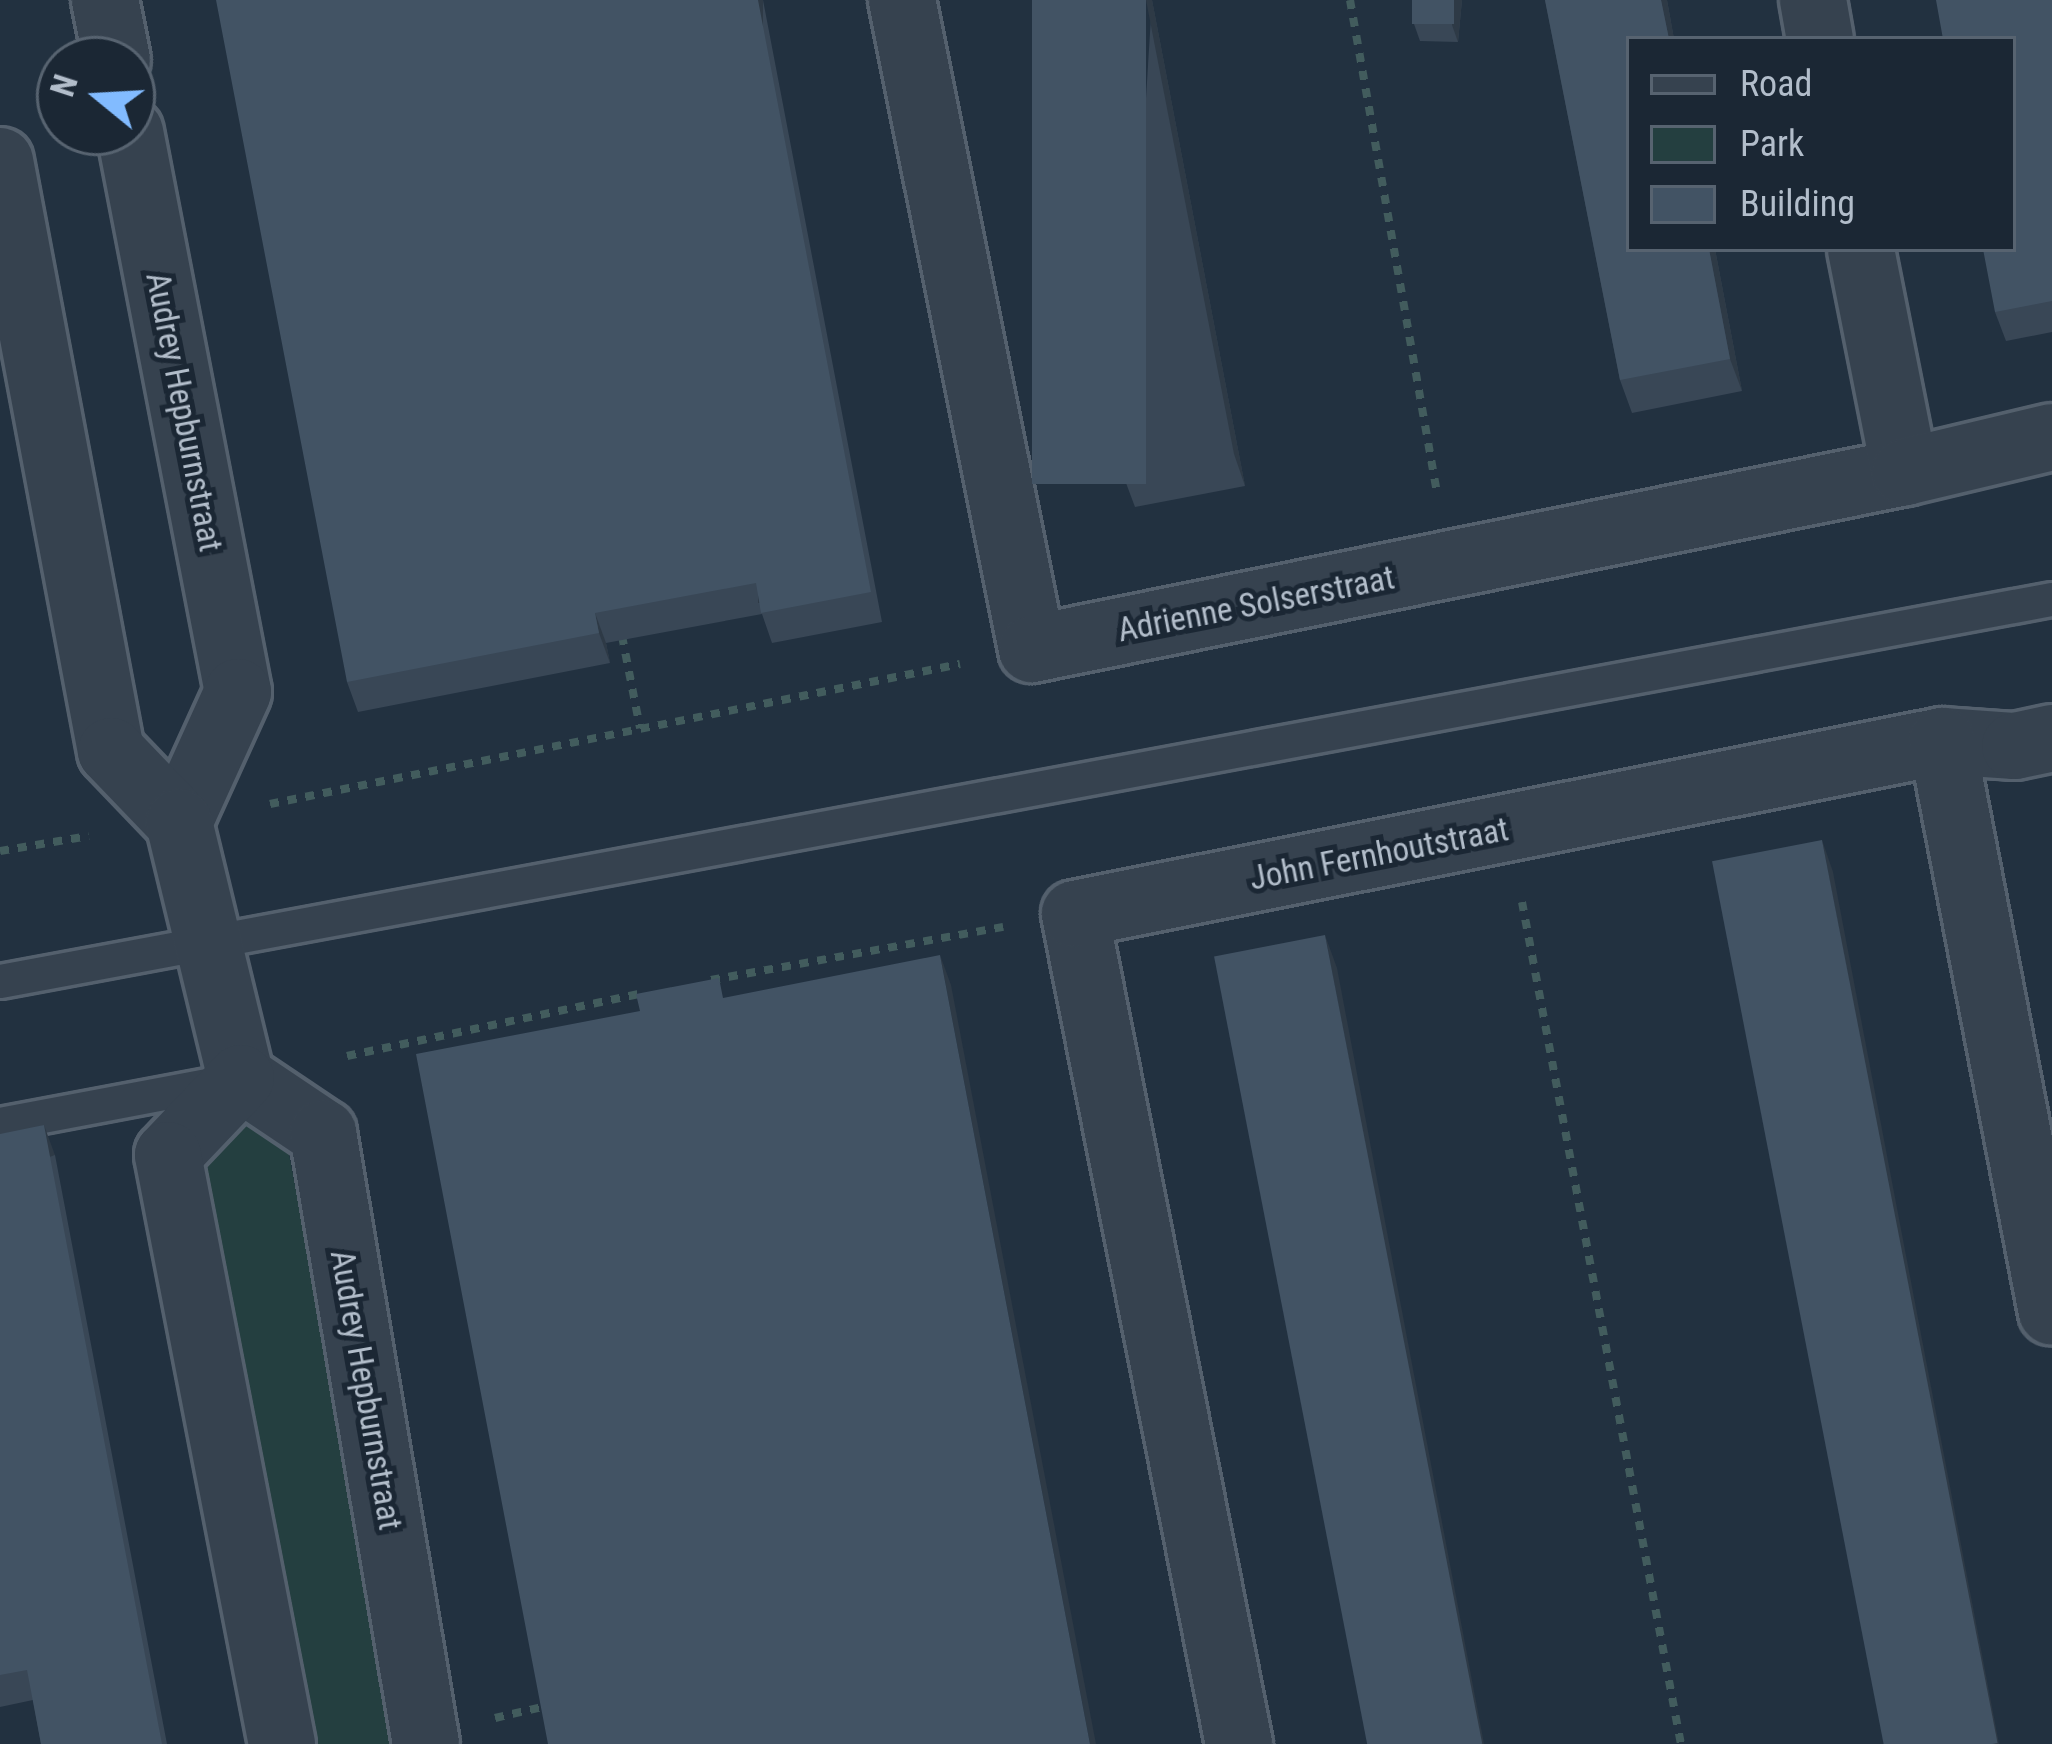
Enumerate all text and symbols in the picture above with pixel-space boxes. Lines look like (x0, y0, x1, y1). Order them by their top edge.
north arrow (36, 36, 156, 156)
legend (1626, 36, 2016, 252)
text: Road (1740, 63, 1812, 105)
text: N (42, 70, 86, 101)
text: Park (1740, 123, 1804, 165)
text: Building (1740, 183, 1855, 225)
street label: Audrey Hepburnstraat (138, 269, 230, 555)
street label: Adrienne Solserstraat (1114, 558, 1398, 650)
street label: John Fernhoutstraat (1246, 809, 1512, 899)
street label: Audrey Hepburnstraat (322, 1247, 410, 1533)

